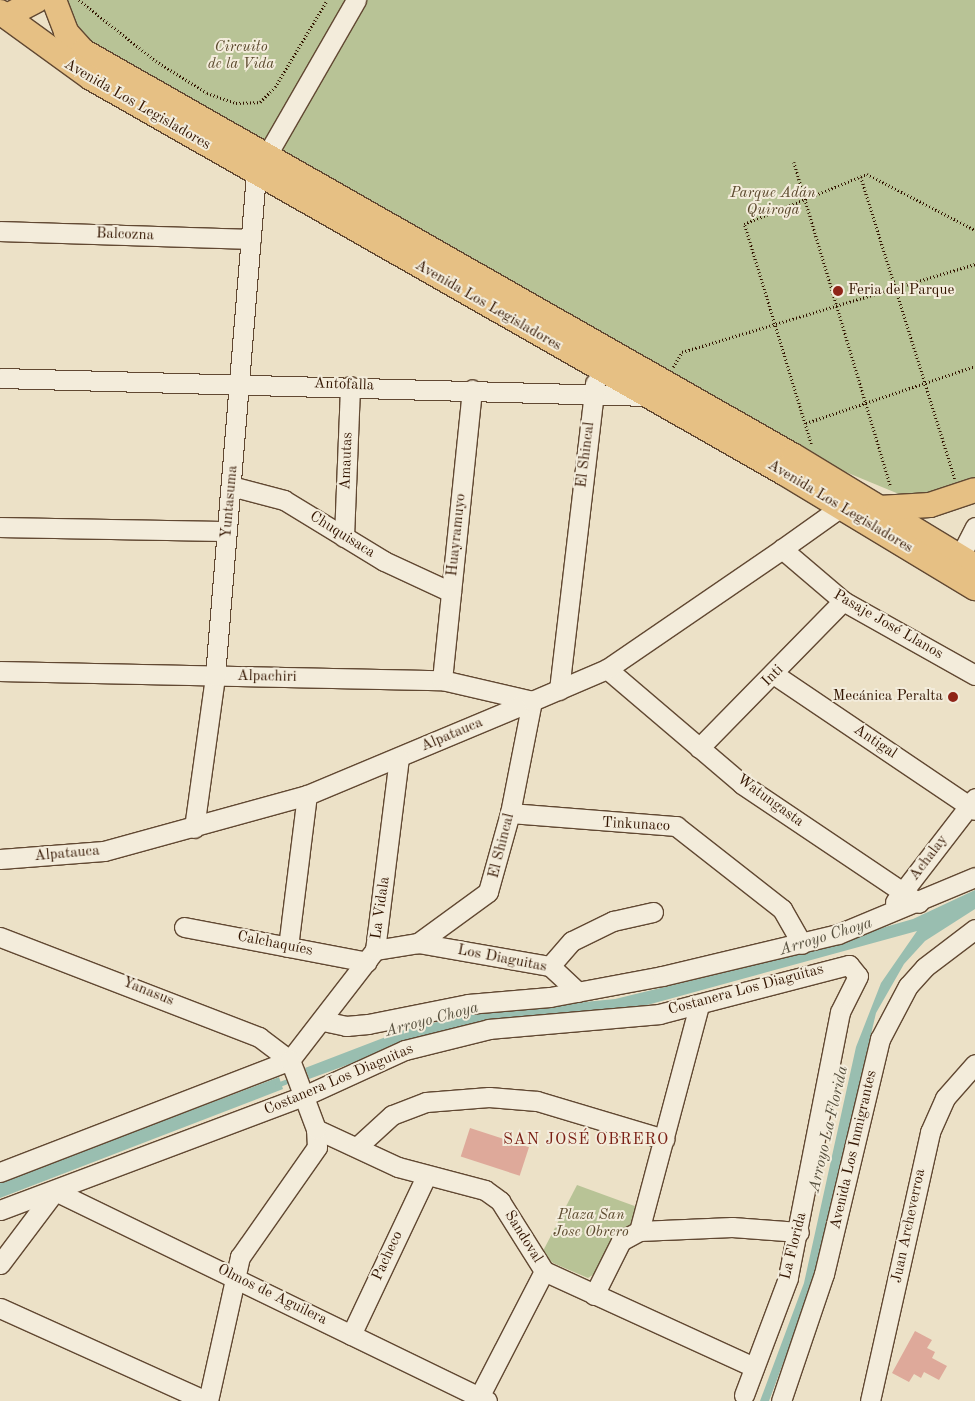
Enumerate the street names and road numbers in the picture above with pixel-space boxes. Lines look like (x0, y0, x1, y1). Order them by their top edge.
street label: Avenida Los Legisladores (60, 56, 214, 154)
street label: Balcozna (96, 225, 154, 245)
street label: Avenida Los Legisladores (411, 257, 565, 355)
street label: Antofalla (314, 375, 374, 395)
street label: El Shincal (573, 421, 599, 489)
street label: Amautas (337, 432, 357, 490)
street label: Avenida Los Legisladores (764, 456, 916, 558)
street label: Yuntasuma (218, 465, 242, 539)
street label: Huayramuyo (444, 493, 470, 577)
street label: Chuquisaca (306, 508, 378, 562)
street label: Pasaje José Llanos (830, 586, 946, 664)
street label: Inti (758, 661, 788, 691)
street label: Alpachiri (237, 667, 297, 687)
street label: Alpatauca (418, 714, 486, 756)
street label: Antigal (850, 721, 900, 763)
street label: Watungasta (733, 771, 807, 831)
street label: El Shincal (485, 812, 519, 880)
street label: Tinkunaco (601, 814, 671, 836)
street label: Achalay (906, 832, 952, 884)
street label: Alpatauca (34, 842, 100, 866)
street label: La Vidala (368, 875, 394, 941)
street label: Calchaquíes (236, 928, 314, 960)
street label: Los Diaguitas (456, 942, 548, 976)
street label: Costanera Los Diaguitas (666, 961, 826, 1019)
street label: Yanasus (120, 974, 176, 1010)
street label: Costanera Los Diaguitas (262, 1040, 416, 1120)
street label: Avenida Los Inmigrantes (827, 1069, 881, 1231)
street label: Juan Archeverroa (888, 1167, 930, 1285)
street label: Sandoval (500, 1207, 546, 1267)
street label: La Florida (777, 1210, 811, 1282)
street label: Pacheco (369, 1228, 407, 1284)
street label: Olmos de Aguilera (214, 1261, 330, 1329)

